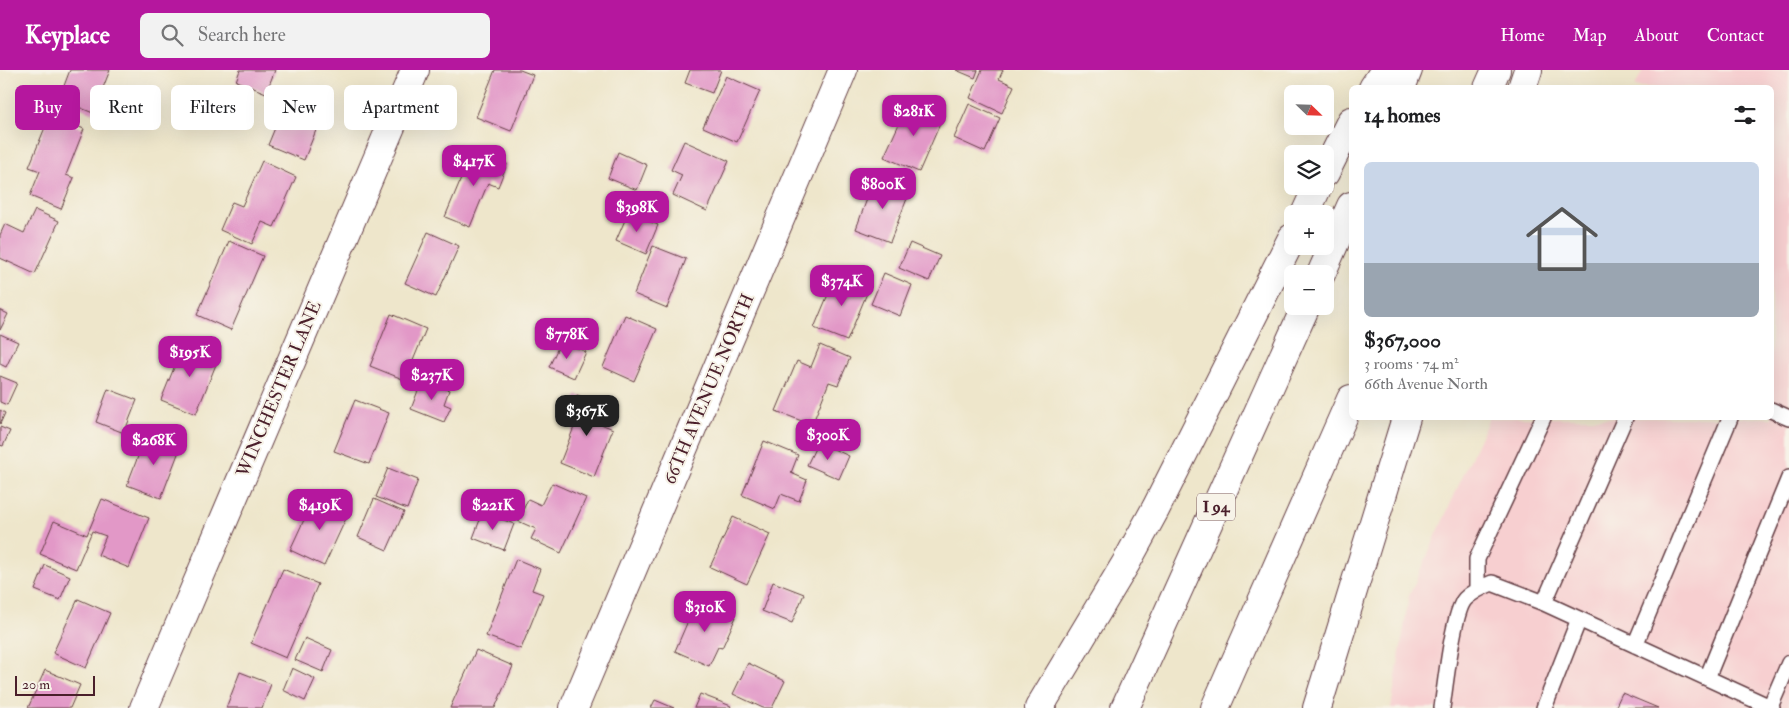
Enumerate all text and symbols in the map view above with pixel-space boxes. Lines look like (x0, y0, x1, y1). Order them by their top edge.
search box (140, 13, 490, 58)
text: Keyplace (25, 20, 110, 51)
icon: search (158, 21, 186, 49)
text: Search here (198, 23, 286, 47)
text: Home (1500, 24, 1545, 47)
text: Map (1573, 24, 1607, 47)
text: About (1635, 24, 1679, 47)
text: Contact (1707, 24, 1764, 47)
chip: Buy (15, 85, 80, 130)
chip: Rent (90, 85, 161, 130)
chip: Filters (171, 85, 254, 130)
chip: New (264, 85, 334, 130)
chip: Apartment (344, 85, 457, 130)
north arrow (1284, 85, 1334, 135)
map controls (1284, 85, 1334, 315)
pin: $281K (879, 94, 949, 137)
text: $281K (893, 101, 935, 121)
icon: filters (1731, 101, 1759, 129)
text: 14 homes (1364, 102, 1441, 129)
pin: $417K (439, 144, 509, 187)
button: layers (1284, 145, 1334, 195)
text: $417K (453, 151, 495, 171)
pin: $800K (848, 168, 918, 210)
text: $800K (861, 174, 905, 194)
pin: $398K (602, 190, 672, 233)
icon: home (1517, 194, 1607, 284)
text: $398K (616, 197, 658, 217)
button: + (1284, 205, 1334, 255)
pin: $374K (807, 264, 877, 307)
button: − (1284, 265, 1334, 315)
text: $374K (821, 271, 863, 291)
street label: 66TH AVENUE NORTH (658, 290, 760, 488)
street label: WINCHESTER LANE (231, 297, 327, 482)
pin: $778K (532, 318, 602, 360)
text: $778K (546, 324, 588, 344)
text: $367,000 (1364, 327, 1441, 354)
pin: $195K (155, 336, 225, 378)
text: $195K (169, 342, 211, 362)
text: 3 rooms · 74 m² (1364, 354, 1458, 374)
pin: $237K (397, 358, 467, 401)
text: $237K (411, 365, 453, 385)
text: 66th Avenue North (1364, 374, 1488, 394)
pin: $367K (552, 394, 622, 437)
text: $367K (566, 401, 608, 421)
pin: $300K (793, 418, 863, 461)
pin: $268K (119, 424, 189, 466)
text: $300K (807, 425, 849, 445)
text: $268K (132, 430, 176, 450)
pin: $419K (285, 488, 355, 531)
pin: $221K (458, 488, 528, 531)
road number: I 94 (1197, 494, 1235, 521)
text: $419K (299, 495, 341, 515)
text: $221K (472, 495, 514, 515)
pin: $310K (670, 590, 740, 633)
text: $310K (685, 597, 725, 617)
scale bar (15, 673, 95, 696)
text: 20 m (22, 676, 50, 693)

